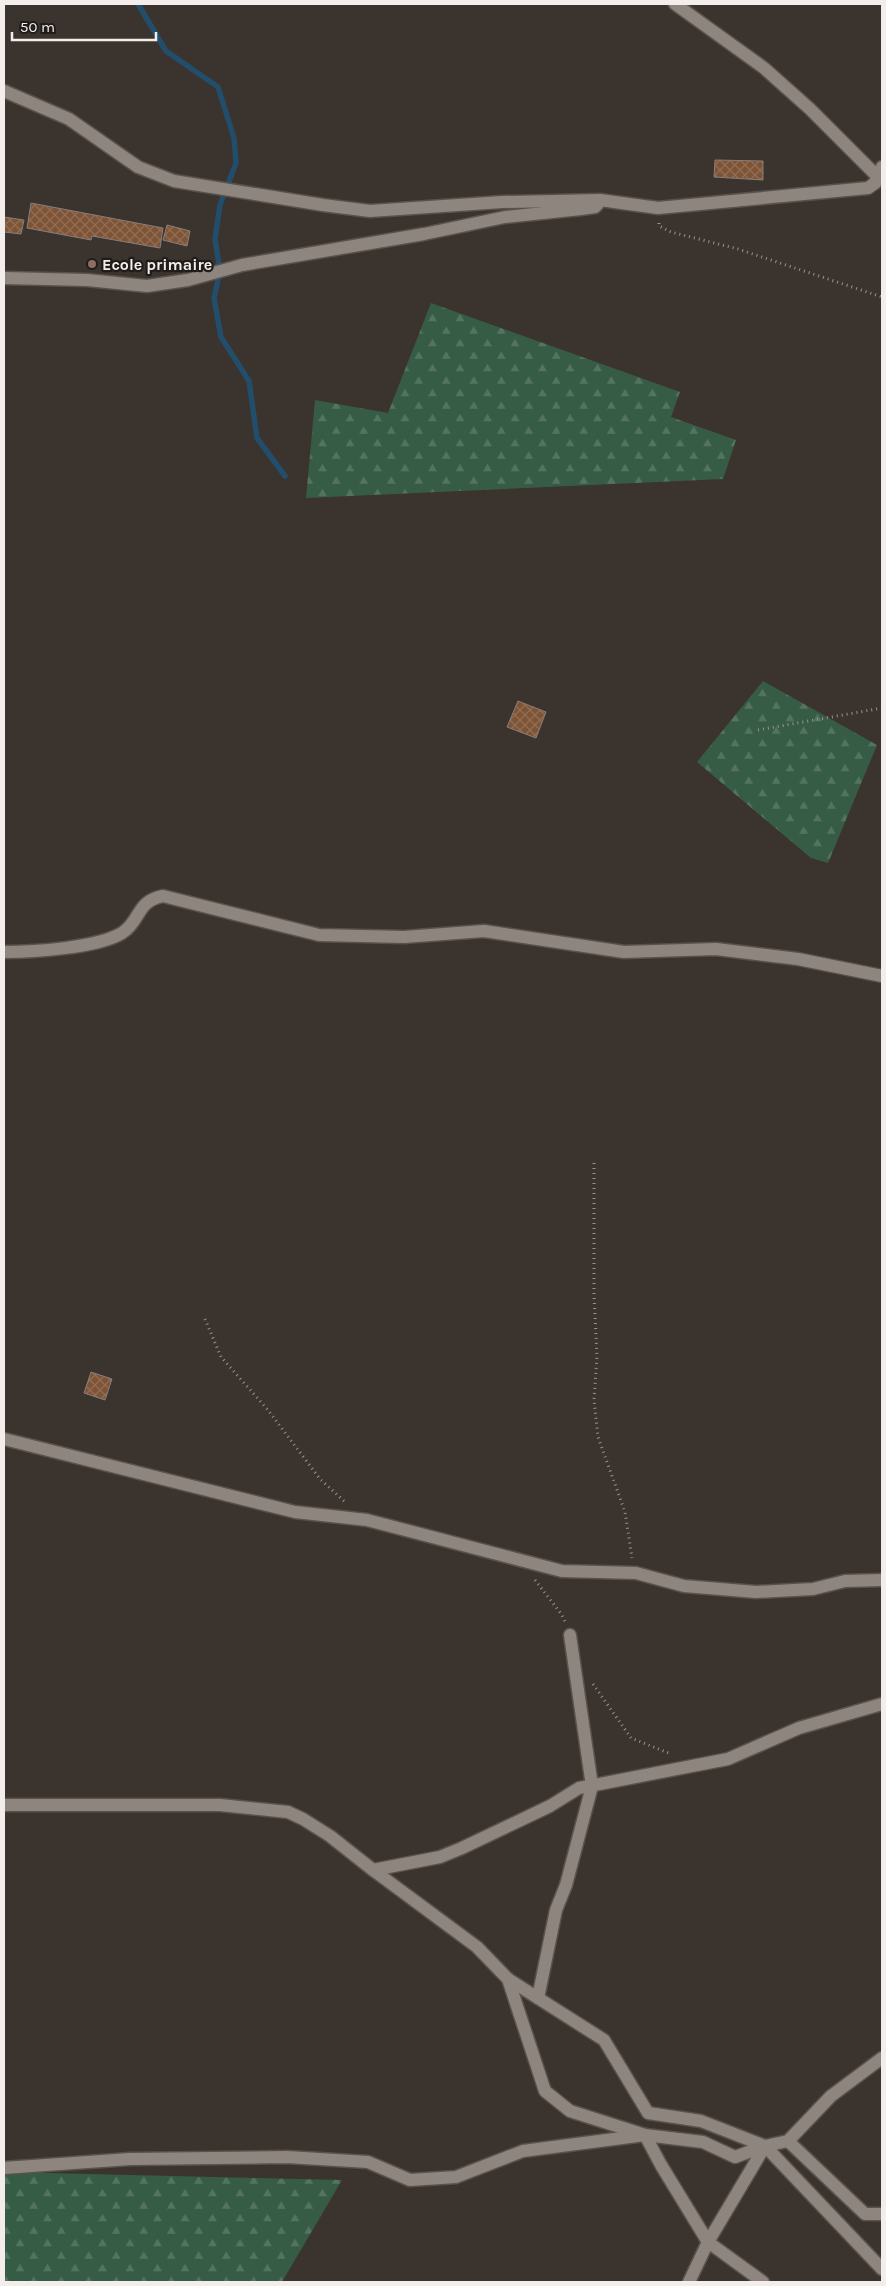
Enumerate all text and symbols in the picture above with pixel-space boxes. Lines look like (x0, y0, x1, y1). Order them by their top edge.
scale bar (12, 10, 156, 42)
text: 50 m (20, 18, 55, 36)
place label: Ecole primaire (102, 255, 212, 274)
marker: Ecole primaire (86, 258, 98, 270)

